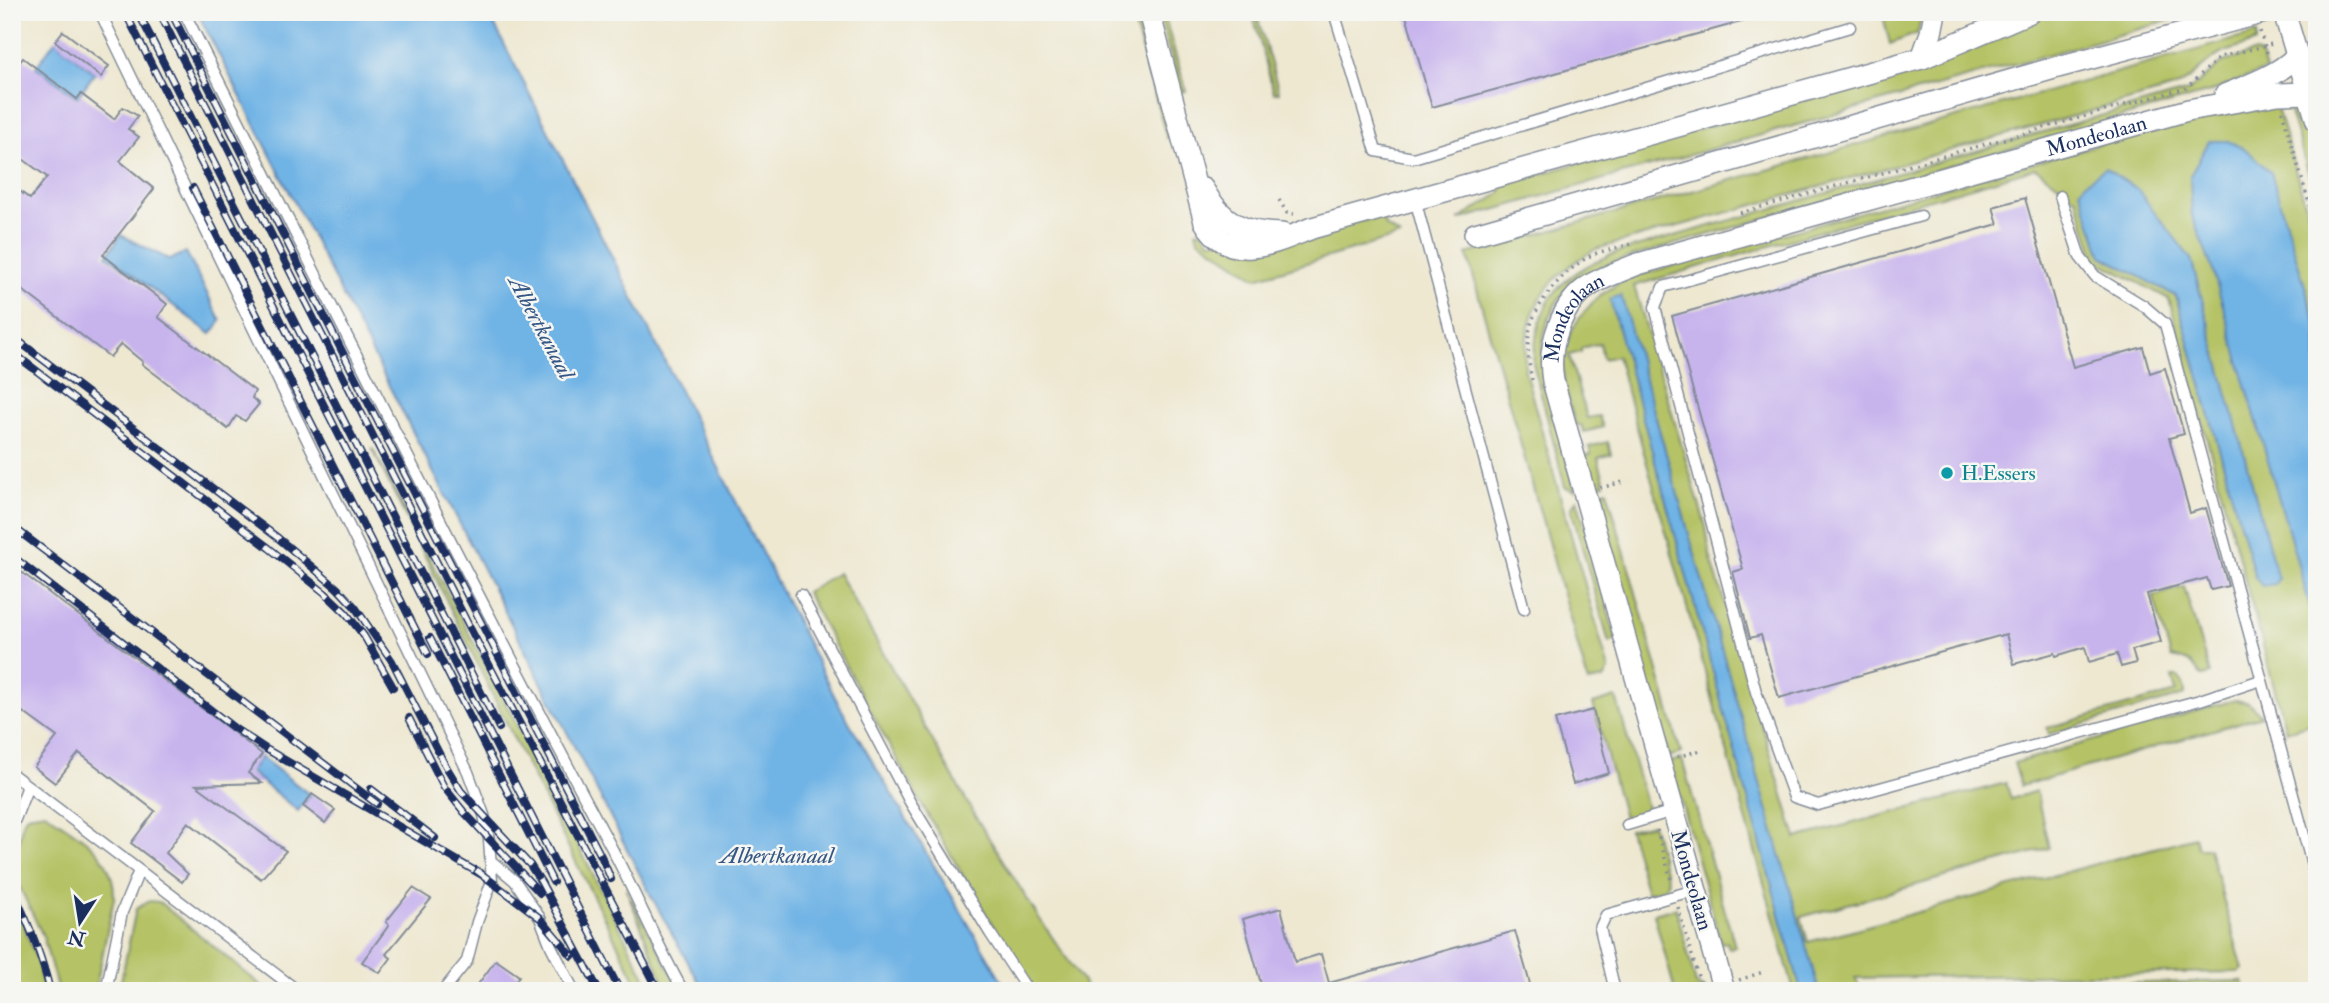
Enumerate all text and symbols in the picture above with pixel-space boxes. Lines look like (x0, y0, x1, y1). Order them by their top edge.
street label: Mondeolaan (2043, 109, 2150, 163)
street label: Mondeolaan (1538, 267, 1609, 364)
water label: Albertkanaal (501, 268, 582, 385)
place label: H.Essers (1961, 460, 2036, 487)
marker: H.Essers (1939, 465, 1955, 481)
street label: Mondeolaan (1664, 827, 1719, 934)
water label: Albertkanaal (717, 841, 835, 870)
north arrow (46, 888, 116, 958)
text: N (65, 924, 88, 951)

